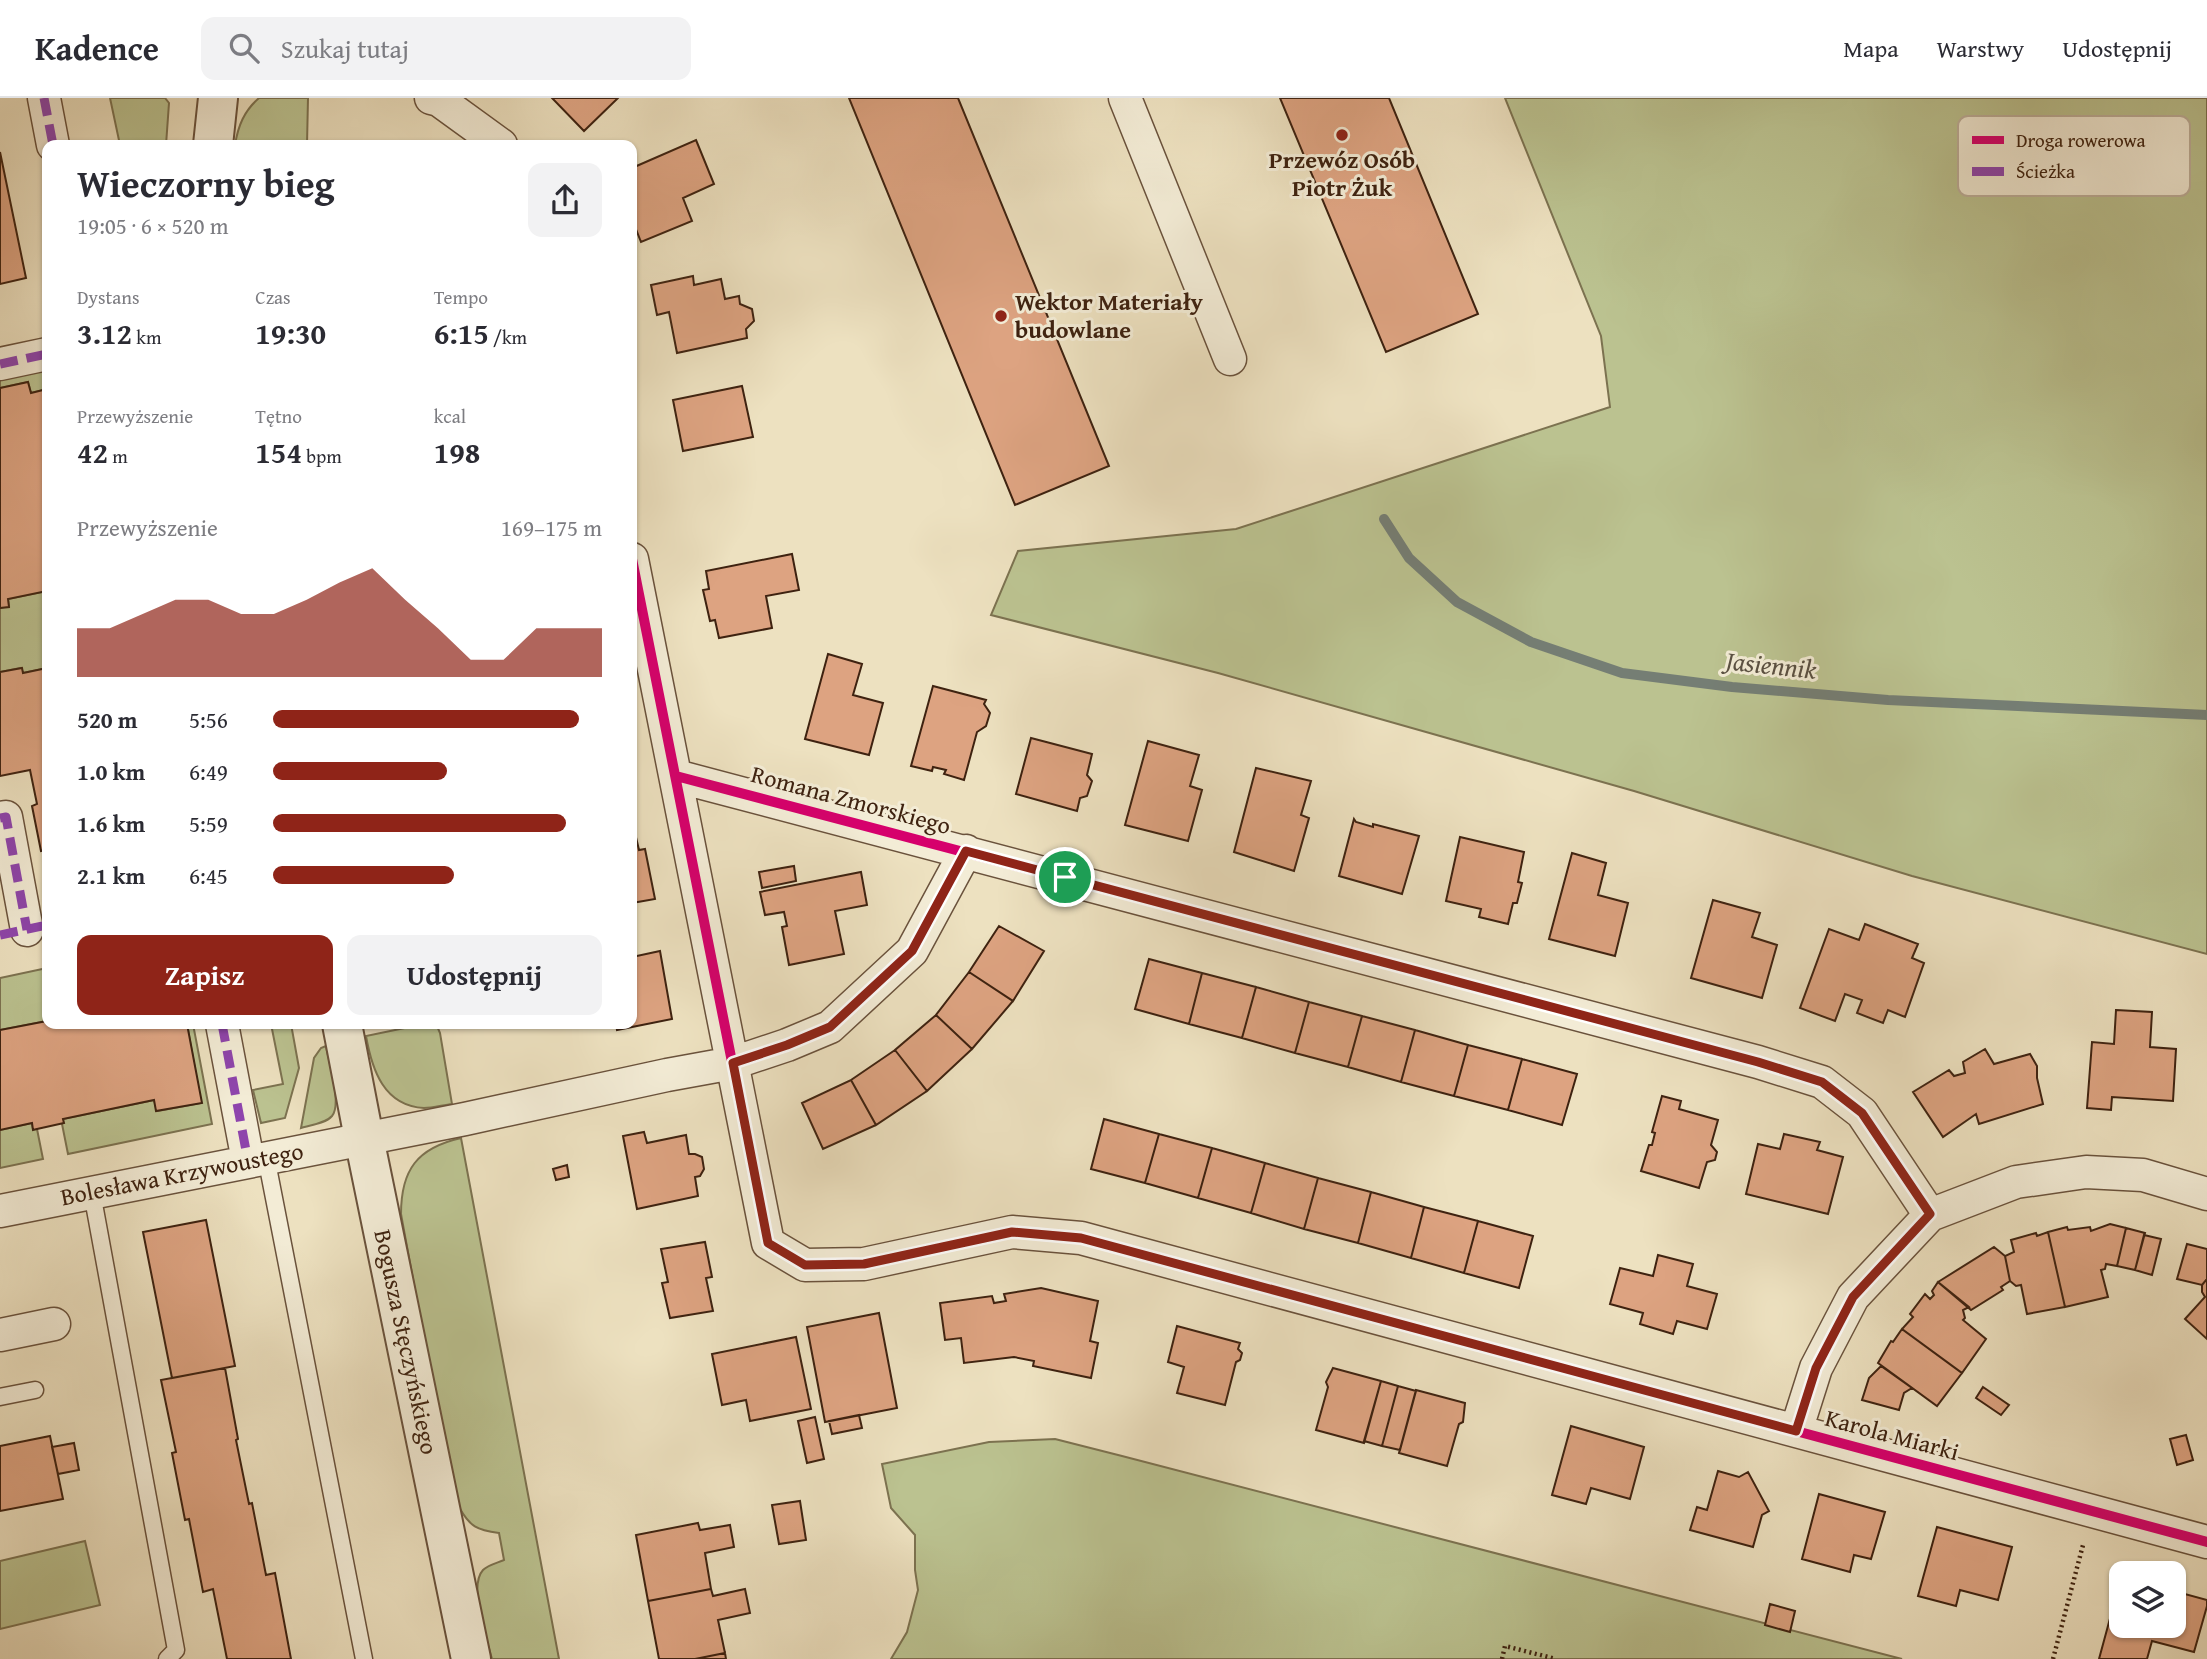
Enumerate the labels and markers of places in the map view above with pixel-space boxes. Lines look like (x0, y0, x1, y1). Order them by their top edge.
marker: Przewóz Osób Piotr Żuk (1334, 127, 1350, 143)
place label: Przewóz Osób Piotr Żuk (1269, 142, 1415, 205)
place label: Wektor Materiały budowlane (1015, 284, 1204, 347)
marker: Wektor Materiały budowlane (993, 308, 1009, 324)
pin (1035, 847, 1095, 907)

